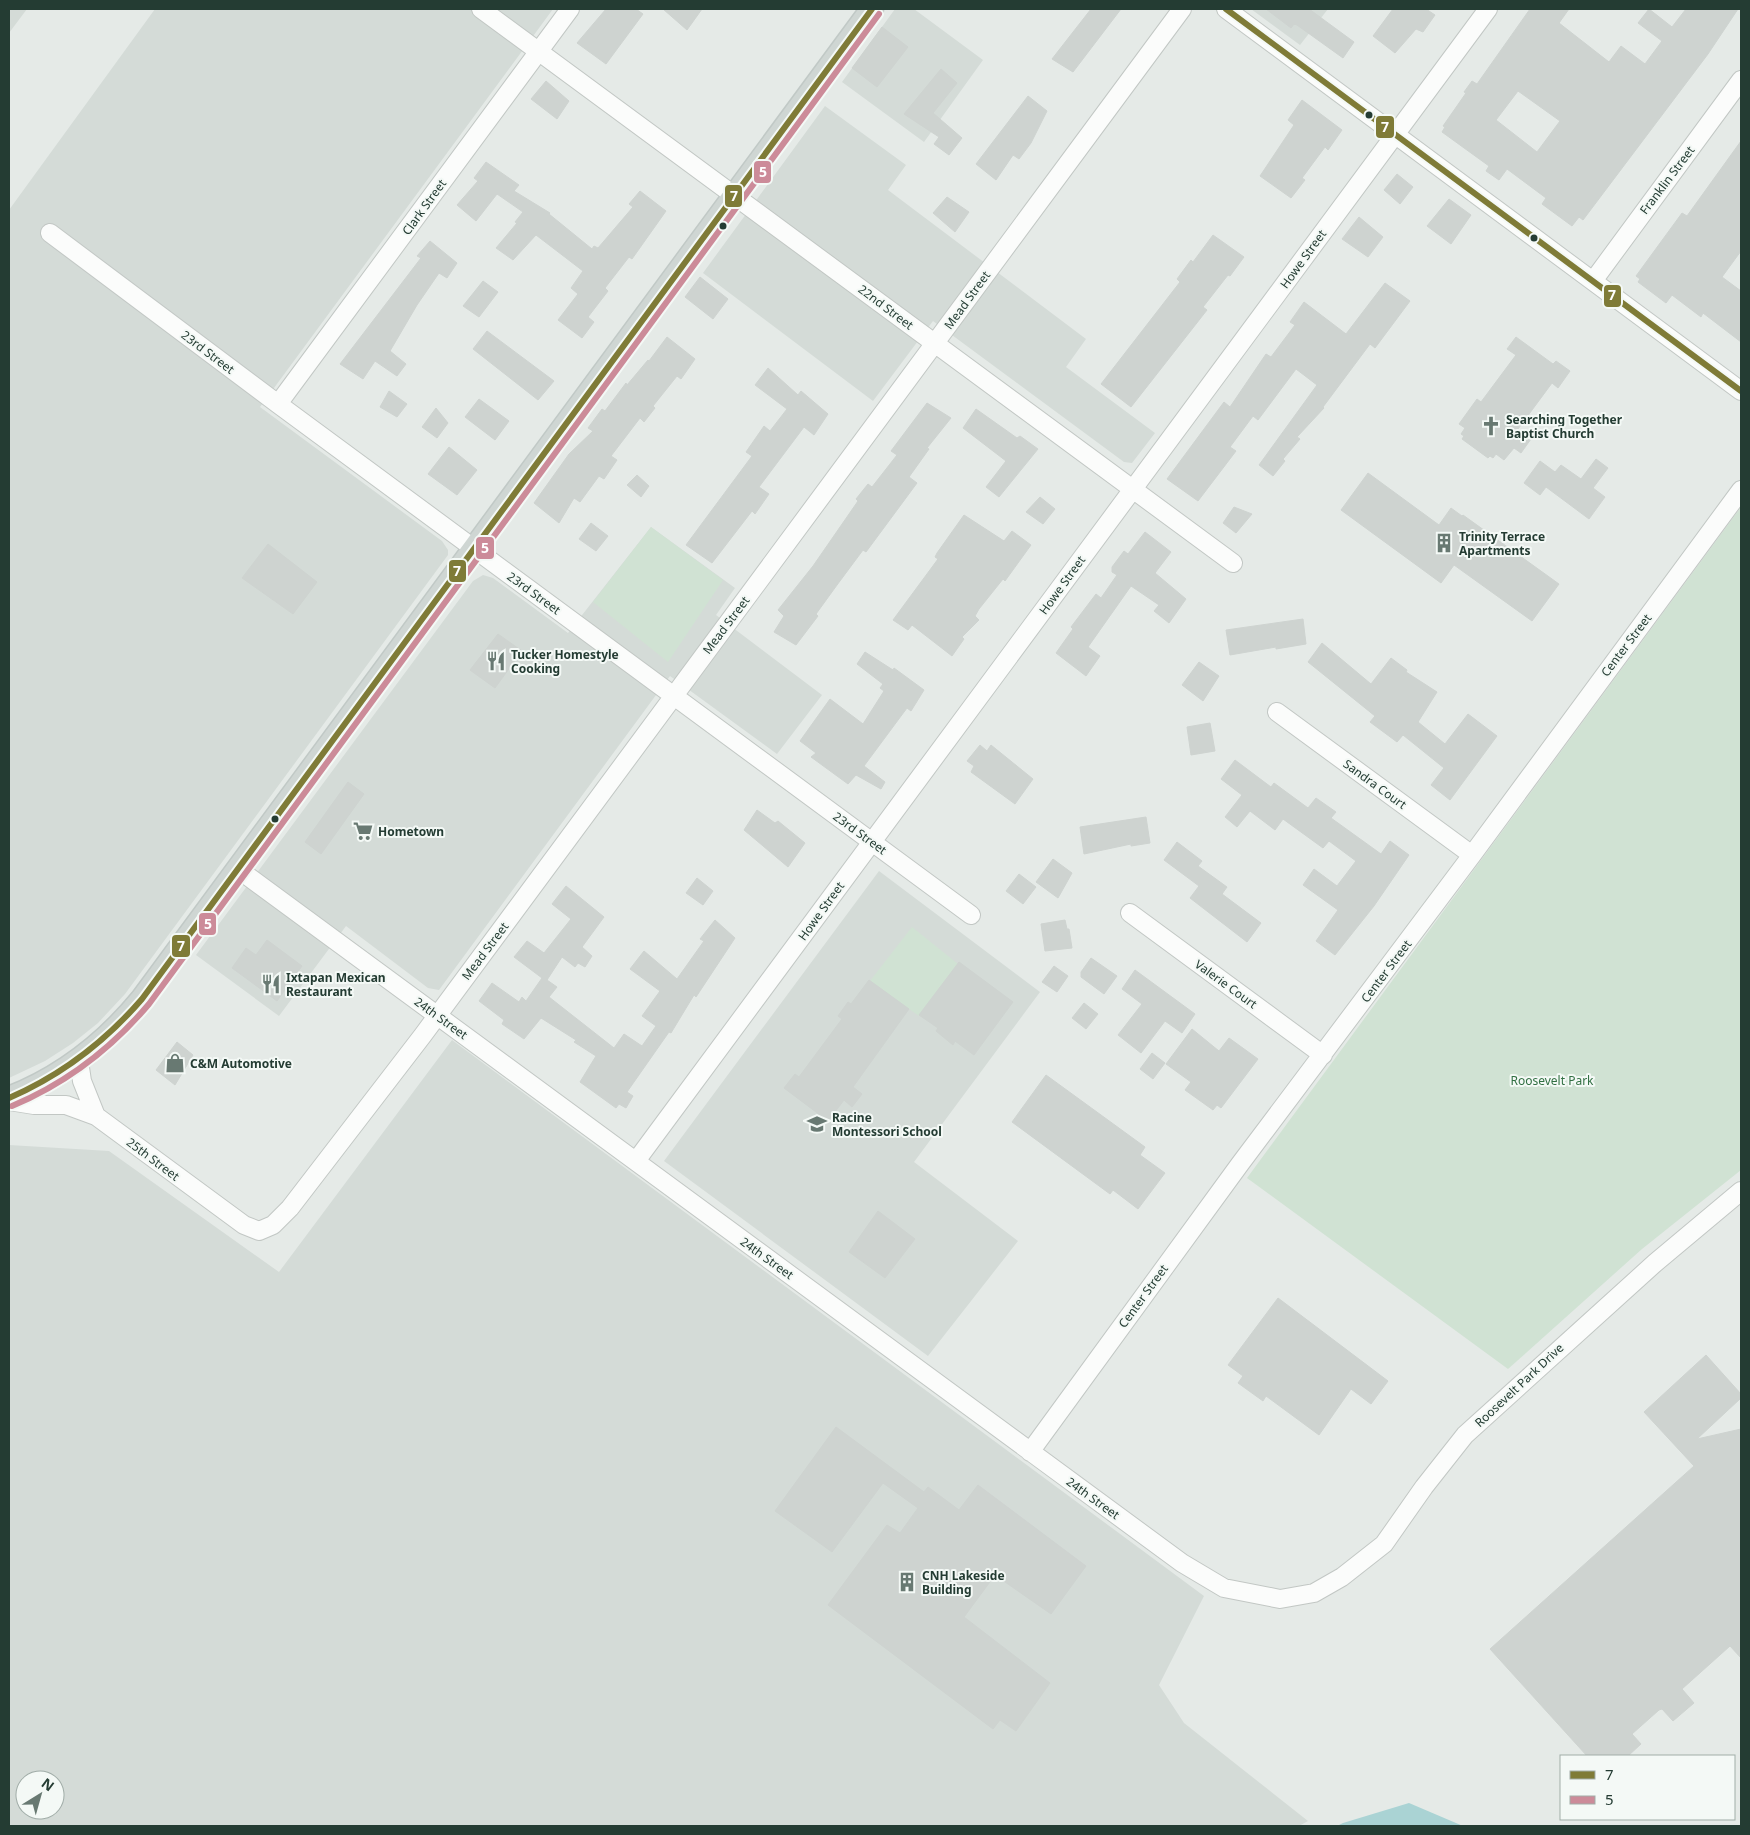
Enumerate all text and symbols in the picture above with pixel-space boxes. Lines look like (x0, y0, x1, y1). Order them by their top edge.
unlabelled marker (1364, 110, 1374, 120)
line badge: 7 (1375, 115, 1395, 139)
text: 7 (1381, 117, 1389, 136)
street label: Franklin Street (1636, 142, 1699, 218)
line badge: 5 (753, 160, 772, 184)
text: 5 (759, 162, 767, 181)
street label: Clark Street (398, 175, 450, 238)
line badge: 7 (724, 184, 743, 208)
text: 7 (730, 186, 738, 205)
unlabelled marker (718, 221, 728, 231)
street label: Howe Street (1276, 226, 1330, 292)
unlabelled marker (1529, 233, 1539, 243)
street label: Mead Street (940, 267, 994, 333)
street label: 22nd Street (855, 281, 918, 334)
line badge: 7 (1603, 284, 1622, 308)
text: 7 (1608, 285, 1616, 304)
street label: 23rd Street (178, 326, 239, 378)
place label: Searching Together Baptist Church (1506, 411, 1623, 442)
church icon: Searching Together Baptist Church (1480, 415, 1502, 437)
place label: Trinity Terrace Apartments (1459, 528, 1545, 559)
building icon: Trinity Terrace Apartments (1433, 532, 1455, 554)
line badge: 5 (475, 536, 495, 560)
text: 5 (481, 538, 489, 557)
street label: Howe Street (1035, 552, 1089, 618)
line badge: 7 (448, 559, 467, 583)
text: 7 (453, 561, 461, 580)
street label: 23rd Street (504, 568, 565, 619)
street label: Mead Street (699, 592, 754, 657)
street label: Center Street (1597, 610, 1656, 680)
place label: Tucker Homestyle Cooking (511, 646, 619, 677)
restaurant icon: Tucker Homestyle Cooking (485, 650, 507, 672)
street label: Sandra Court (1340, 755, 1411, 813)
street label: 23rd Street (830, 808, 891, 859)
unlabelled marker (270, 814, 280, 824)
supermarket icon: Hometown (352, 820, 374, 842)
place label: Hometown (378, 823, 444, 840)
street label: Howe Street (794, 878, 848, 944)
line badge: 5 (198, 912, 217, 936)
text: 5 (204, 914, 212, 933)
street label: Mead Street (458, 918, 513, 983)
line badge: 7 (171, 934, 191, 958)
text: 7 (177, 936, 185, 955)
street label: Center Street (1357, 936, 1416, 1006)
street label: Valerie Court (1191, 956, 1261, 1013)
place label: Ixtapan Mexican Restaurant (286, 969, 386, 1000)
restaurant icon: Ixtapan Mexican Restaurant (260, 973, 282, 995)
street label: 24th Street (411, 993, 472, 1044)
shop icon: C&M Automotive (164, 1052, 186, 1074)
place label: C&M Automotive (190, 1055, 292, 1072)
park label: Roosevelt Park (1510, 1072, 1594, 1089)
place label: Racine Montessori School (832, 1109, 942, 1140)
school or university icon: Racine Montessori School (806, 1113, 828, 1135)
street label: 25th Street (123, 1134, 183, 1185)
street label: 24th Street (737, 1233, 798, 1284)
street label: Center Street (1114, 1260, 1172, 1331)
street label: Roosevelt Park Drive (1471, 1339, 1567, 1431)
street label: 24th Street (1063, 1473, 1124, 1524)
place label: CNH Lakeside Building (922, 1567, 1005, 1598)
building icon: CNH Lakeside Building (896, 1571, 918, 1593)
legend (1560, 1755, 1735, 1820)
text: 7 (1605, 1764, 1614, 1784)
north arrow (15, 1770, 65, 1820)
text: N (38, 1773, 58, 1795)
text: 5 (1605, 1789, 1614, 1809)

